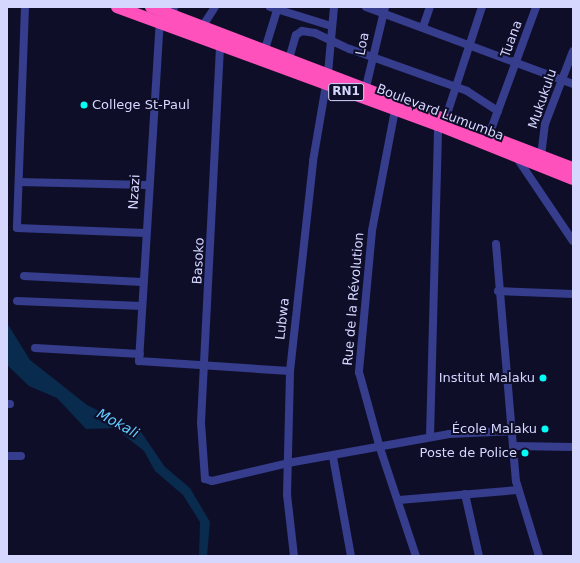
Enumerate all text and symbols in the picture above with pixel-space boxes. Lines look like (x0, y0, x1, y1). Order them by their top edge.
street label: Tuana (498, 18, 526, 60)
street label: Loa (353, 31, 373, 57)
street label: Mukukulu (526, 67, 560, 131)
road number: RN1 (328, 82, 364, 102)
street label: Boulevard Lumumba (374, 82, 506, 144)
place label: College St-Paul (92, 97, 190, 113)
marker: College St-Paul (79, 100, 89, 110)
street label: Nzazi (126, 174, 144, 210)
street label: Rue de la Révolution (340, 232, 368, 366)
street label: Basoko (190, 237, 208, 285)
street label: Lubwa (273, 297, 293, 341)
place label: Institut Malaku (439, 370, 535, 386)
marker: Institut Malaku (538, 373, 548, 383)
water label: Mokali (94, 405, 142, 441)
place label: École Malaku (452, 421, 537, 437)
marker: École Malaku (540, 424, 550, 434)
place label: Poste de Police (420, 445, 517, 461)
marker: Poste de Police (520, 448, 530, 458)

